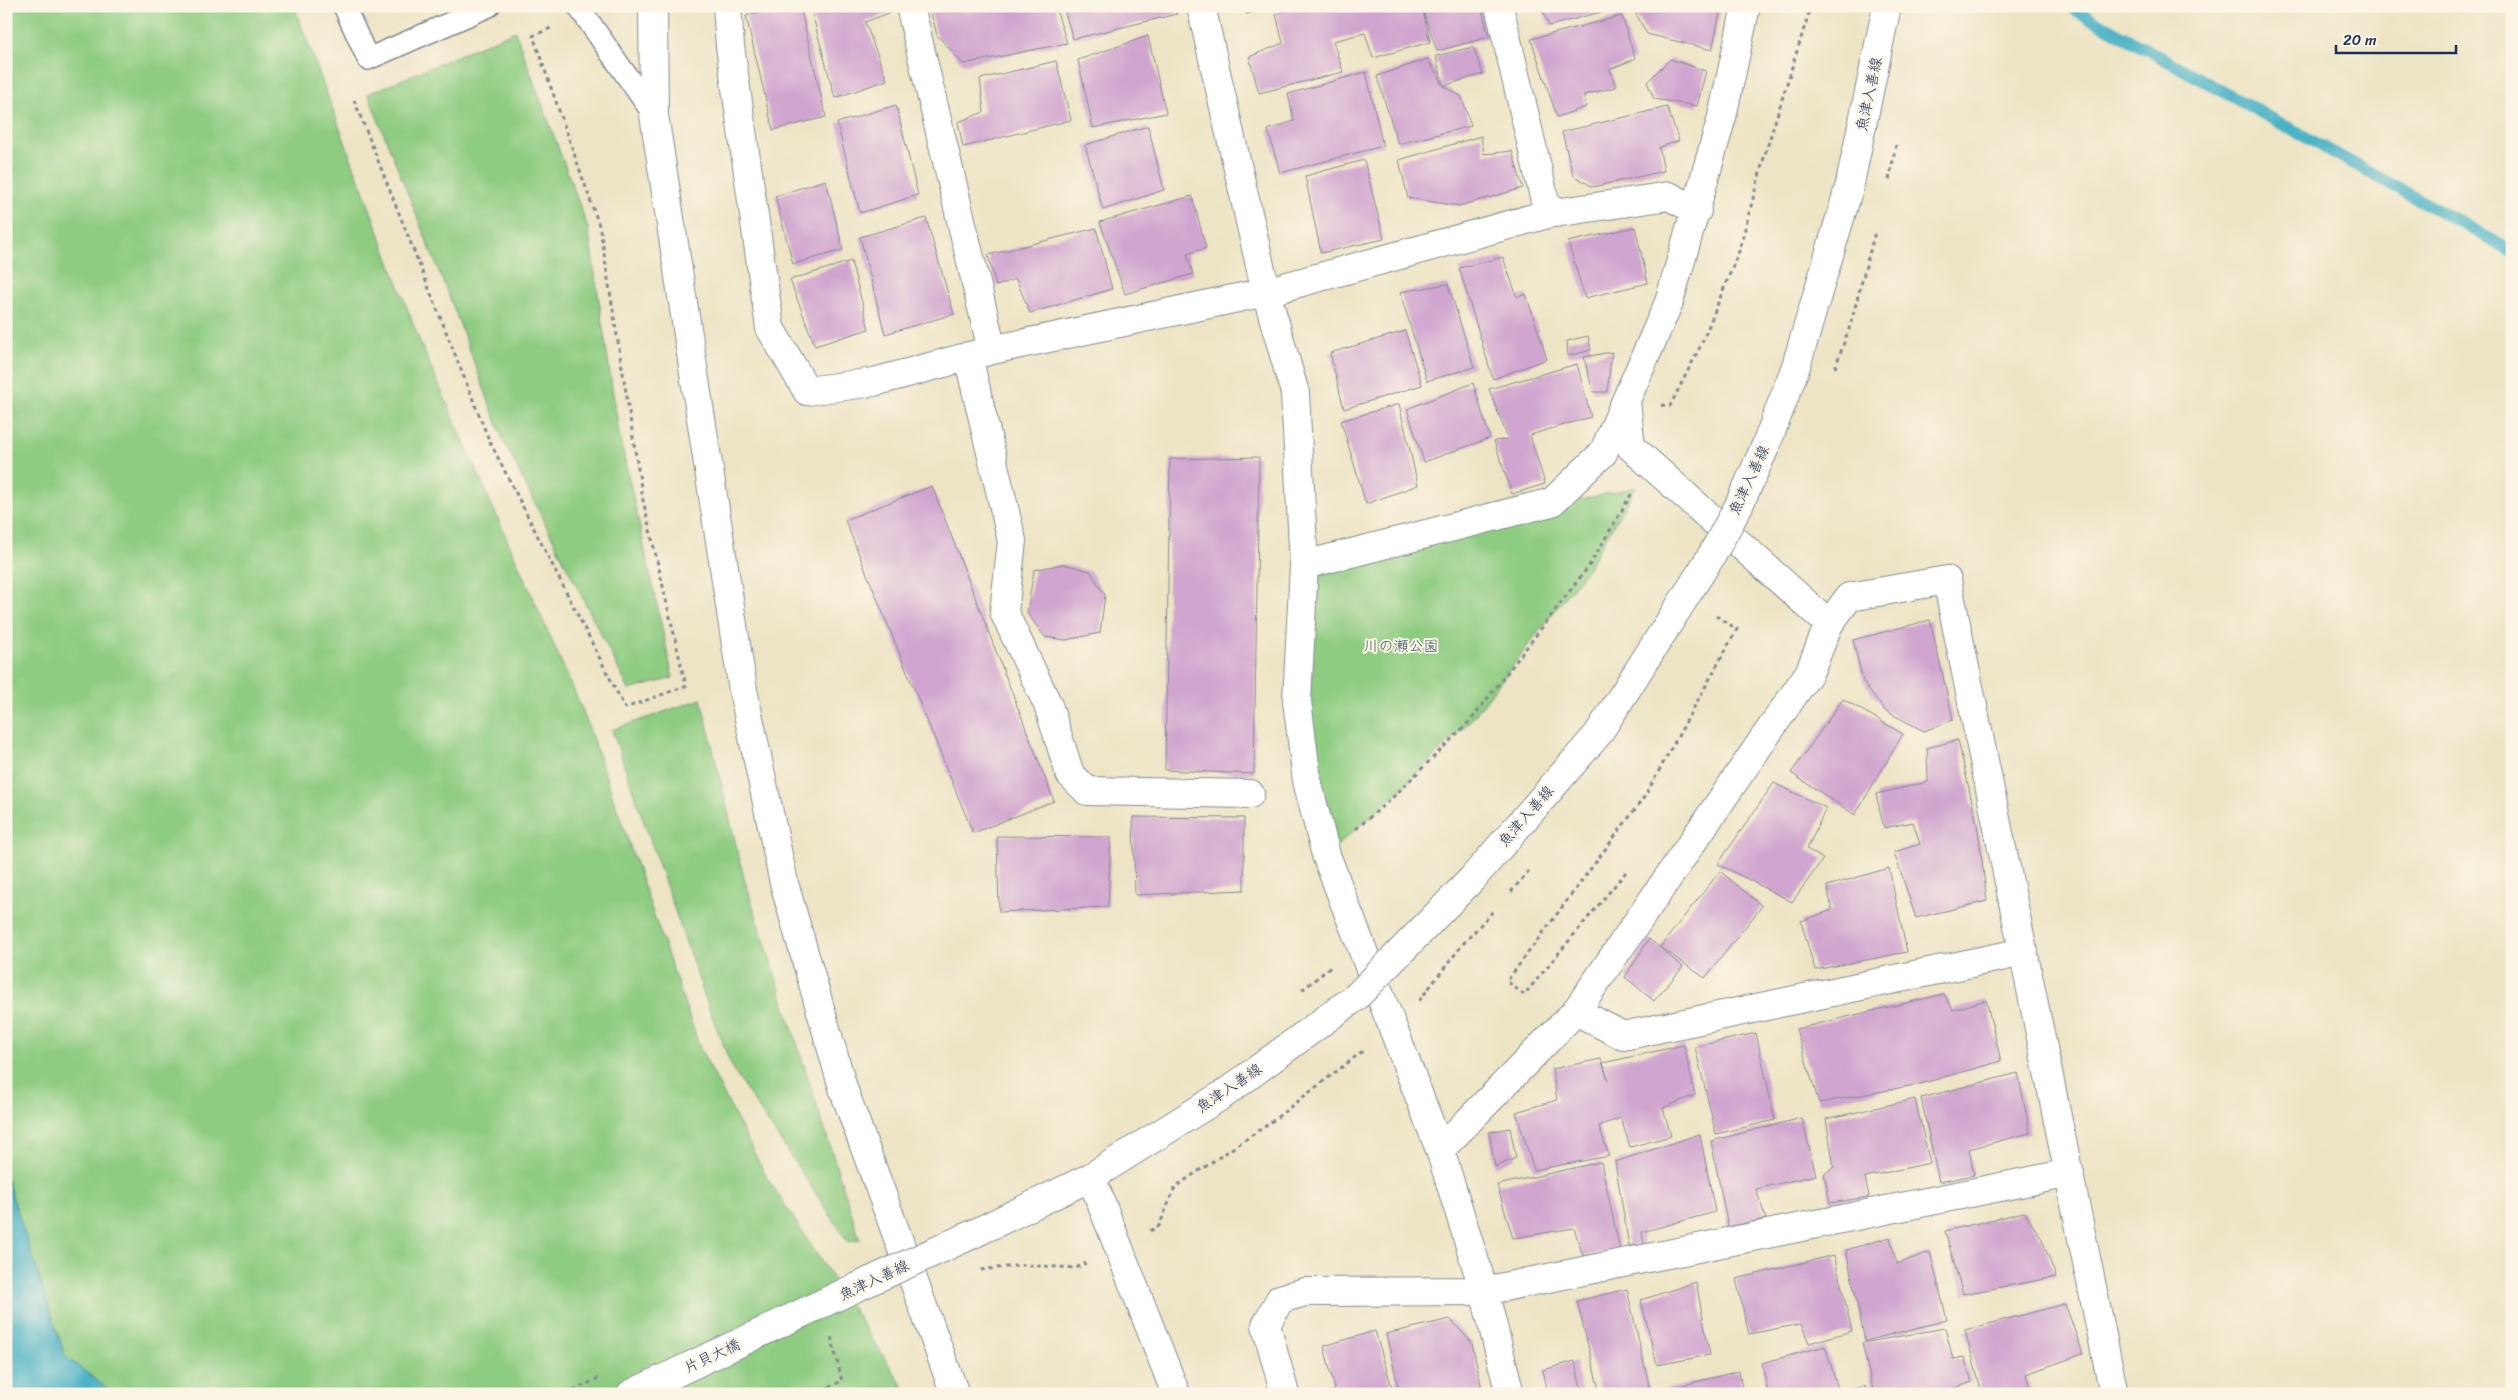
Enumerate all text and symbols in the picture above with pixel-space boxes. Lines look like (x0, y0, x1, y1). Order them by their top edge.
scale bar (2336, 22, 2456, 54)
text: 20 m (2343, 27, 2377, 53)
street label: 魚津入善線 (1848, 55, 1890, 133)
street label: 魚津入善線 (1721, 441, 1777, 519)
park label: 川の瀬公園 (1363, 633, 1439, 659)
street label: 魚津入善線 (1492, 779, 1560, 853)
street label: 魚津入善線 (1191, 1056, 1267, 1120)
street label: 魚津入善線 (835, 1252, 913, 1308)
street label: 片貝大橋 (679, 1332, 745, 1380)

